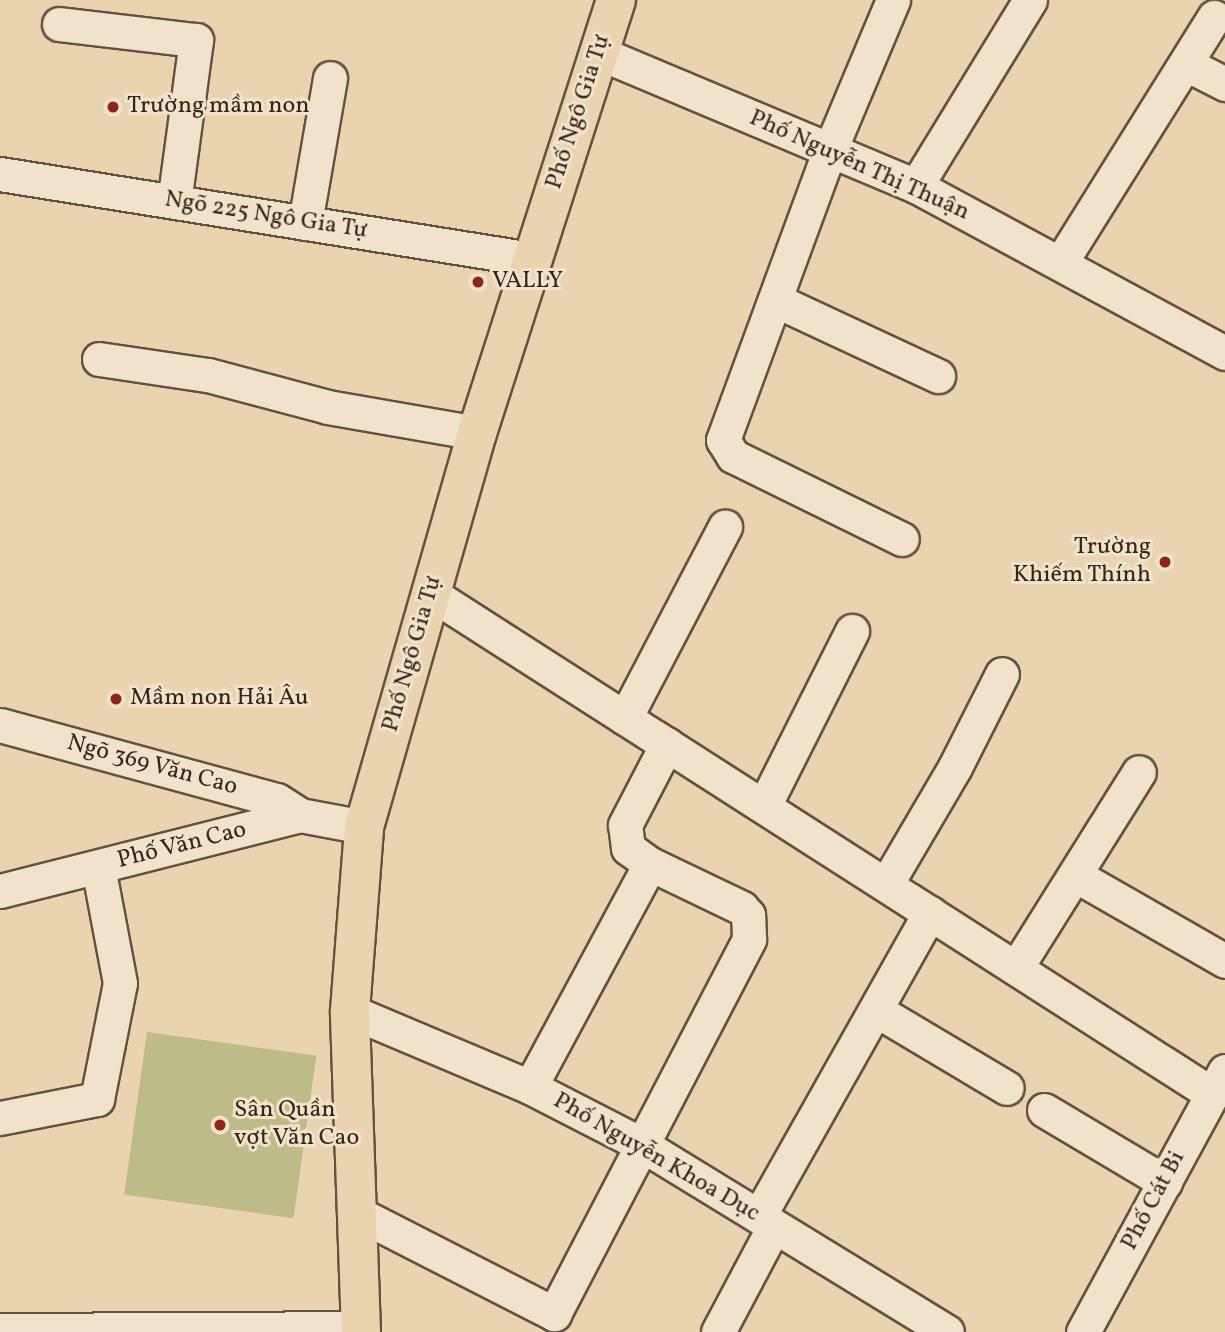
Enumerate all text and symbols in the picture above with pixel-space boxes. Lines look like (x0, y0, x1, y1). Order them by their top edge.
street label: Phố Ngô Gia Tự (540, 31, 618, 193)
place label: Trường mầm non (127, 93, 310, 121)
marker: Trường mầm non (105, 99, 121, 115)
street label: Phố Nguyễn Thị Thuận (744, 104, 974, 228)
street label: Ngõ 225 Ngô Gia Tự (162, 186, 370, 246)
place label: VALLY (492, 268, 563, 296)
marker: VALLY (470, 274, 486, 290)
place label: Trường Khiếm Thính (1012, 534, 1151, 590)
marker: Trường Khiếm Thính (1157, 554, 1173, 570)
street label: Phố Ngô Gia Tự (377, 572, 449, 736)
place label: Mầm non Hải Âu (130, 685, 309, 713)
marker: Mầm non Hải Âu (108, 691, 124, 707)
street label: Ngõ 369 Văn Cao (63, 729, 241, 803)
street label: Phố Văn Cao (114, 816, 250, 876)
street label: Phố Nguyễn Khoa Dục (548, 1087, 764, 1229)
place label: Sân Quần vợt Văn Cao (234, 1097, 360, 1153)
marker: Sân Quần vợt Văn Cao (212, 1117, 228, 1133)
street label: Phố Cát Bi (1116, 1146, 1192, 1256)

